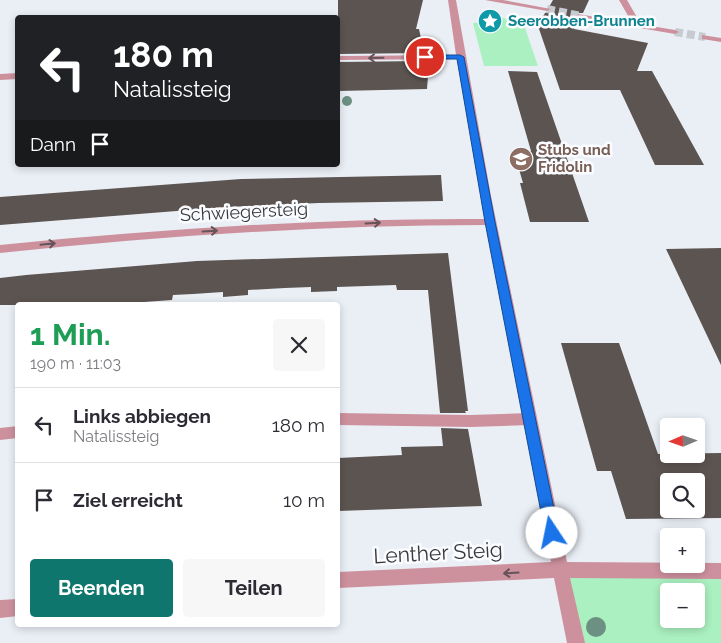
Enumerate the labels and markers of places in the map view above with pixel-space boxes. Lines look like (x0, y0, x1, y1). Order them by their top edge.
place icon: Seerobben-Brunnen (477, 8, 503, 34)
place label: Seerobben-Brunnen (508, 12, 655, 30)
pin (404, 36, 446, 78)
place label: Stubs und Fridolin (538, 141, 611, 176)
school or university icon: Stubs und Fridolin (508, 146, 534, 172)

